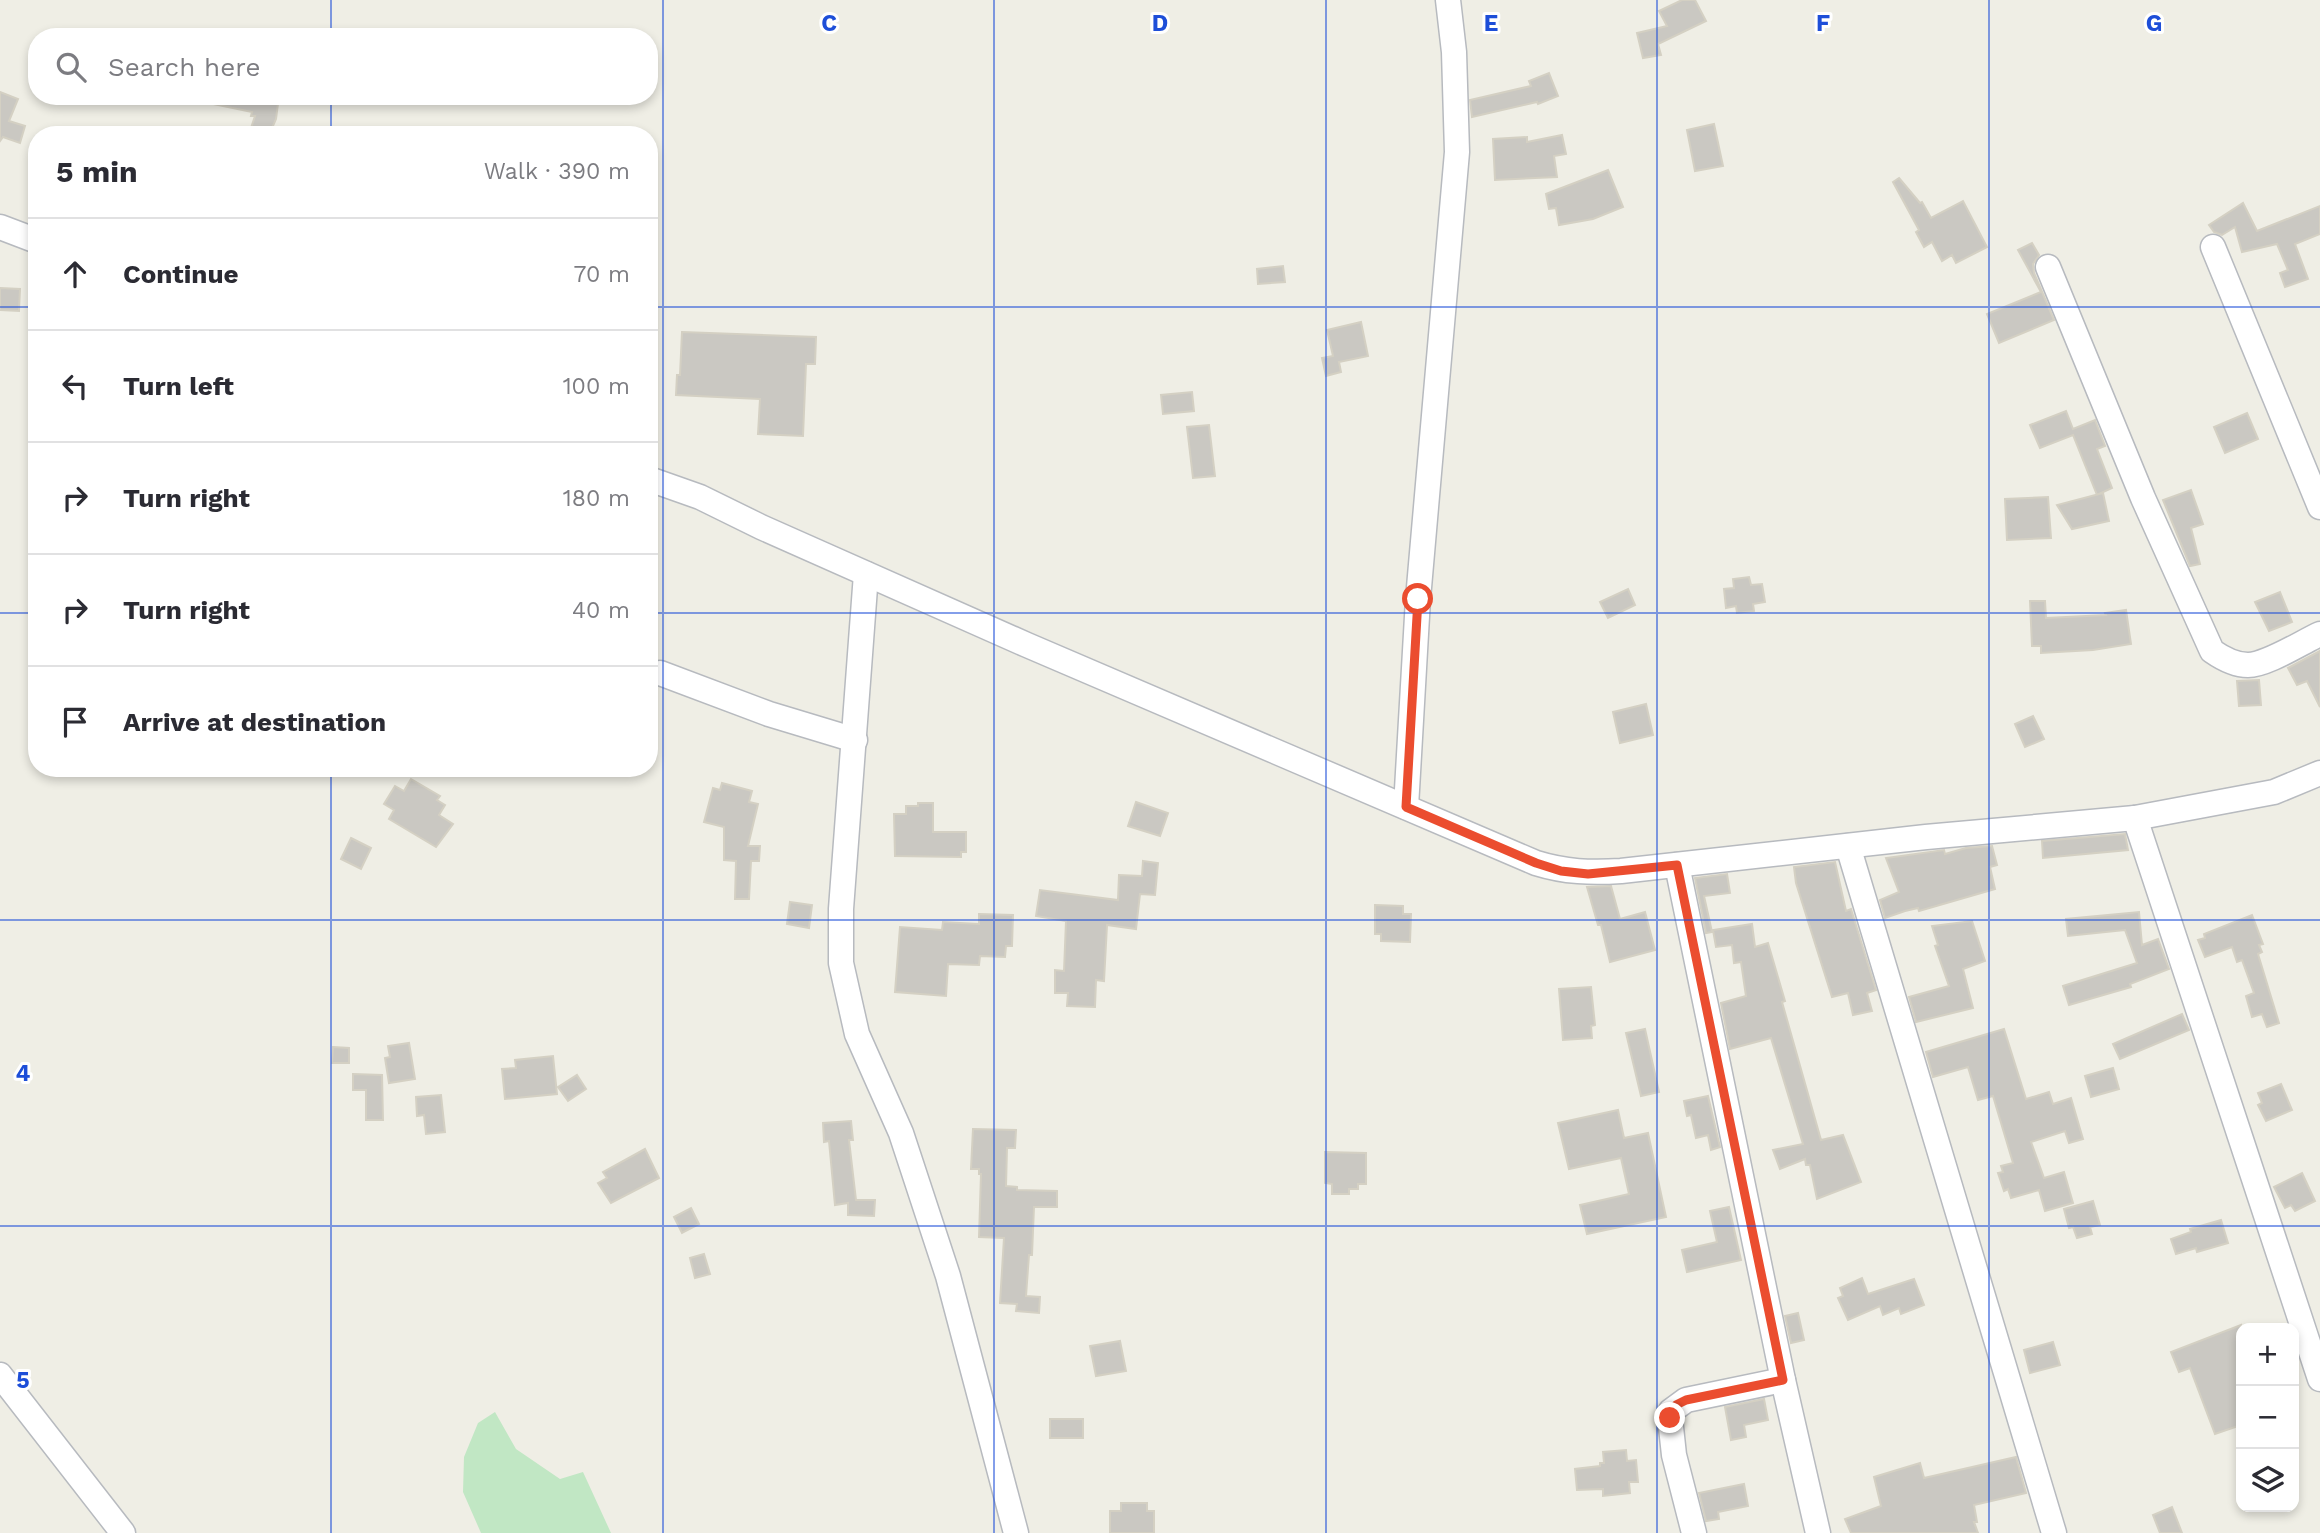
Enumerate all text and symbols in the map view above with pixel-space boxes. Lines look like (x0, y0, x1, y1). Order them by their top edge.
text: C (821, 10, 837, 37)
text: D (1152, 10, 1168, 37)
text: E (1484, 10, 1498, 37)
text: F (1816, 10, 1830, 37)
text: G (2146, 10, 2162, 37)
search box (28, 28, 658, 105)
icon: search (52, 48, 90, 86)
text: Search here (108, 52, 260, 82)
text: 5 min (56, 154, 138, 189)
text: Walk · 390 m (484, 158, 630, 185)
icon: ahead (56, 255, 94, 293)
text: Continue (123, 259, 239, 289)
text: 70 m (573, 261, 630, 288)
icon: left (56, 367, 94, 405)
text: Turn left (123, 371, 234, 401)
text: 100 m (563, 373, 630, 400)
icon: right (56, 479, 94, 517)
text: Turn right (123, 483, 250, 513)
text: 180 m (563, 485, 630, 512)
route start (1402, 583, 1433, 614)
icon: right (56, 591, 94, 629)
text: Turn right (123, 595, 250, 625)
text: 40 m (572, 597, 630, 624)
icon: arrive (56, 703, 94, 741)
text: Arrive at destination (123, 707, 386, 737)
text: 4 (16, 1060, 31, 1087)
map controls (2236, 1323, 2299, 1512)
button: + (2236, 1323, 2299, 1386)
text: 5 (16, 1367, 30, 1394)
button: − (2236, 1386, 2299, 1449)
route end (1654, 1402, 1685, 1433)
button: layers (2236, 1449, 2299, 1512)

